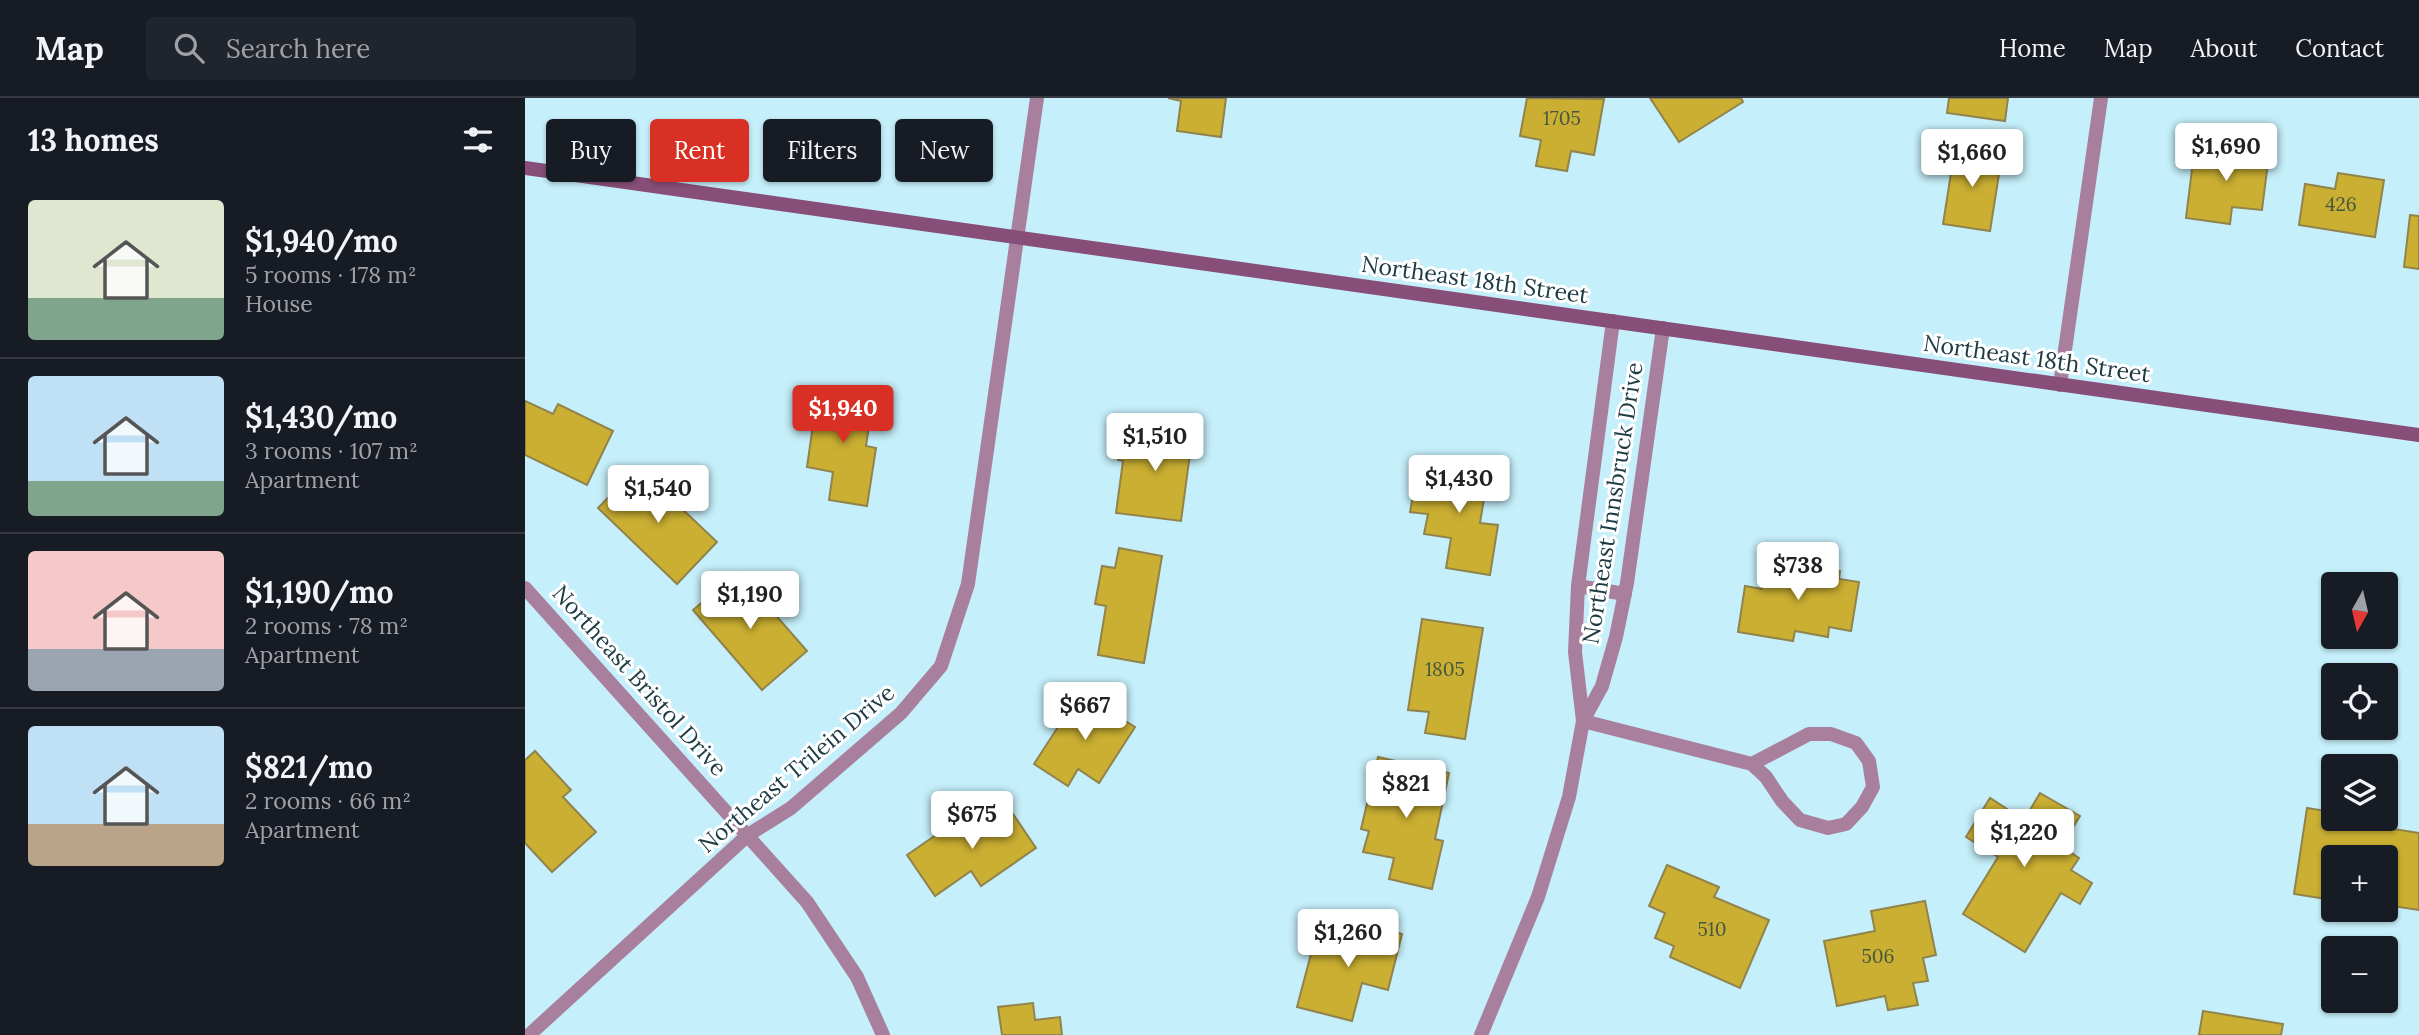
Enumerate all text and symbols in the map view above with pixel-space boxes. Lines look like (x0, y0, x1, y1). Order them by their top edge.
search box (146, 17, 636, 80)
text: Map (35, 27, 104, 69)
icon: search (170, 29, 208, 67)
text: Search here (226, 32, 370, 65)
text: Home (1999, 33, 2066, 64)
text: Map (2104, 33, 2153, 64)
text: About (2191, 33, 2257, 64)
text: Contact (2295, 33, 2384, 64)
house number: 1705 (1543, 106, 1581, 130)
chip: Buy (546, 119, 636, 182)
chip: Rent (650, 119, 749, 182)
chip: Filters (763, 119, 881, 182)
chip: New (895, 119, 993, 182)
text: 13 homes (28, 121, 159, 159)
icon: filters (459, 121, 497, 159)
pin: $1,690 (2169, 123, 2283, 183)
pin: $1,660 (1915, 130, 2029, 189)
text: $1,690 (2191, 131, 2261, 160)
text: $1,660 (1937, 137, 2007, 166)
house number: 426 (2325, 192, 2357, 216)
text: $1,940/mo (245, 222, 398, 260)
icon: home (84, 228, 168, 312)
street label: Northeast 18th Street (1360, 249, 1590, 309)
text: 5 rooms · 178 m² (245, 260, 417, 289)
text: House (245, 289, 313, 318)
street label: Northeast 18th Street (1922, 328, 2152, 388)
street label: Northeast Innsbruck Drive (1575, 360, 1649, 646)
pin: $1,940 (786, 386, 900, 445)
text: $1,940 (808, 393, 878, 422)
text: $1,430/mo (245, 398, 397, 436)
icon: home (84, 404, 168, 488)
pin: $1,510 (1098, 414, 1212, 473)
text: $1,510 (1123, 421, 1188, 450)
text: 3 rooms · 107 m² (245, 436, 418, 465)
pin: $1,430 (1402, 456, 1516, 515)
text: $1,430 (1425, 463, 1493, 492)
text: Apartment (245, 465, 360, 494)
pin: $1,540 (601, 466, 715, 525)
text: $1,540 (624, 473, 692, 502)
pin: $738 (1757, 542, 1839, 602)
text: $738 (1773, 550, 1823, 579)
pin: $1,190 (693, 572, 807, 631)
north arrow (2321, 572, 2397, 649)
map controls (2321, 572, 2398, 1013)
text: $1,190/mo (245, 573, 394, 611)
icon: home (84, 579, 168, 663)
street label: Northeast Bristol Drive (547, 579, 733, 781)
text: $1,190 (717, 579, 783, 608)
text: 2 rooms · 78 m² (245, 611, 408, 640)
text: Apartment (245, 640, 360, 669)
house number: 1805 (1425, 657, 1465, 681)
button: locate (2321, 663, 2398, 740)
street label: Northeast Trilein Drive (692, 678, 900, 858)
pin: $667 (1044, 682, 1126, 742)
text: $667 (1060, 690, 1110, 719)
text: $821/mo (245, 748, 373, 786)
icon: home (84, 754, 168, 838)
button: layers (2321, 754, 2398, 831)
pin: $821 (1365, 760, 1447, 820)
text: $821 (1382, 768, 1430, 797)
text: 2 rooms · 66 m² (245, 786, 411, 815)
pin: $675 (931, 792, 1013, 851)
text: $675 (947, 799, 997, 828)
pin: $1,220 (1967, 810, 2081, 869)
text: Apartment (245, 815, 360, 844)
text: $1,220 (1990, 817, 2058, 846)
button: + (2321, 845, 2398, 922)
pin: $1,260 (1291, 910, 1405, 969)
text: $1,260 (1314, 917, 1382, 946)
house number: 510 (1697, 917, 1727, 941)
button: − (2321, 936, 2398, 1013)
house number: 506 (1861, 944, 1895, 968)

